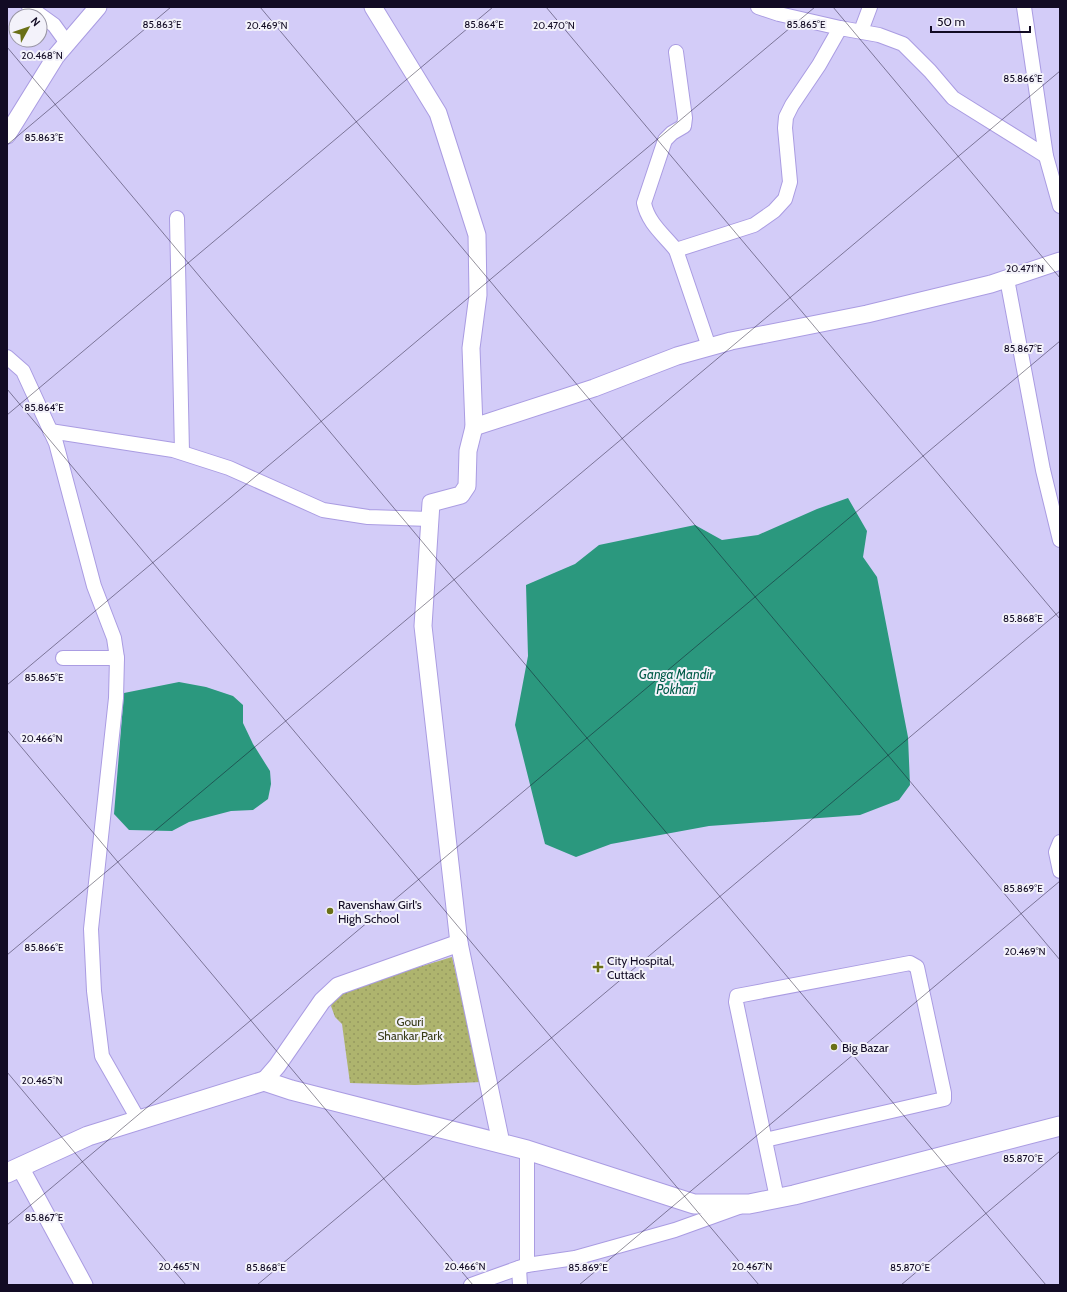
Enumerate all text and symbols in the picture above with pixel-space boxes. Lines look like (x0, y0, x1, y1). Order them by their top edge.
north arrow (8, 8, 48, 48)
scale bar (931, 8, 1030, 34)
text: N (28, 14, 44, 29)
text: 50 m (937, 14, 965, 29)
text: 85.863°E (142, 18, 182, 31)
text: 85.864°E (464, 18, 504, 31)
text: 85.865°E (786, 18, 826, 31)
text: 20.469°N (246, 19, 288, 32)
text: 20.470°N (533, 19, 575, 32)
text: 20.468°N (21, 49, 63, 62)
text: 85.866°E (1003, 72, 1043, 85)
text: 85.863°E (24, 131, 64, 144)
text: 20.471°N (1006, 262, 1044, 275)
text: 85.867°E (1004, 342, 1043, 355)
text: 85.864°E (24, 401, 64, 414)
text: 85.868°E (1003, 612, 1043, 625)
water label: Ganga Mandir Pokhari (639, 666, 714, 697)
text: 85.865°E (24, 671, 64, 684)
text: 20.466°N (21, 732, 63, 745)
text: 85.869°E (1003, 882, 1043, 895)
place label: Ravenshaw Girl's High School (338, 897, 422, 926)
marker: Ravenshaw Girl's High School (325, 906, 335, 916)
text: 85.866°E (24, 941, 64, 954)
text: 20.469°N (1004, 945, 1046, 958)
place label: City Hospital, Cuttack (607, 953, 674, 982)
marker: City Hospital, Cuttack (592, 961, 604, 973)
park label: Gouri Shankar Park (377, 1014, 443, 1043)
place label: Big Bazar (842, 1040, 889, 1055)
marker: Big Bazar (829, 1042, 839, 1052)
text: 20.465°N (22, 1074, 62, 1087)
text: 85.870°E (1003, 1152, 1043, 1165)
text: 85.867°E (25, 1211, 64, 1224)
text: 20.465°N (159, 1260, 199, 1273)
text: 20.466°N (444, 1260, 486, 1273)
text: 20.467°N (732, 1260, 772, 1273)
text: 85.868°E (246, 1261, 286, 1274)
text: 85.869°E (568, 1261, 608, 1274)
text: 85.870°E (890, 1261, 930, 1274)

